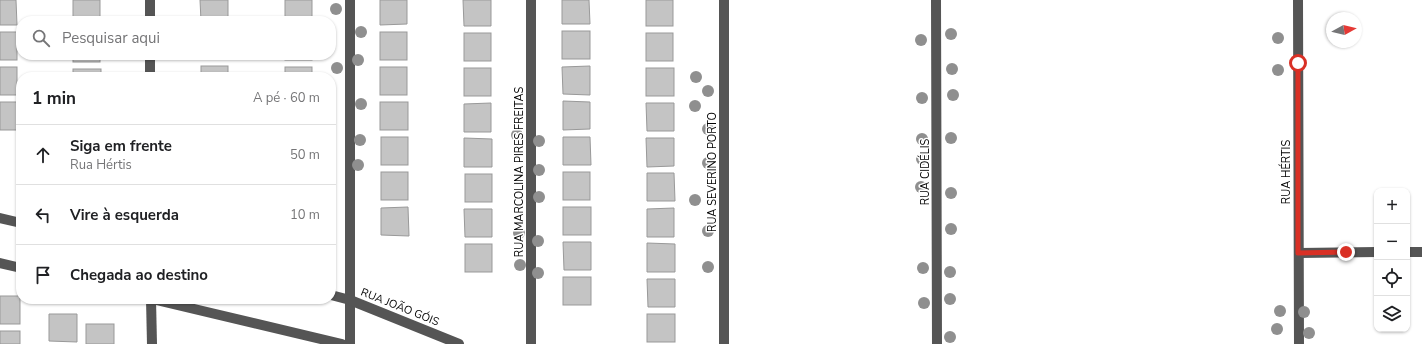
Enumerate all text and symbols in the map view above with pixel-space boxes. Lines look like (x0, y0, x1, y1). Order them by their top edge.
north arrow (1326, 12, 1362, 48)
search box (16, 16, 336, 60)
icon: search (30, 27, 52, 49)
text: Pesquisar aqui (62, 28, 160, 48)
route start (1289, 54, 1307, 72)
text: 1 min (32, 87, 76, 110)
street label: RUA MARCOLINA PIRES FREITAS (512, 87, 527, 257)
text: A pé · 60 m (253, 89, 320, 107)
street label: RUA SEVERINO PORTO (705, 112, 720, 232)
text: Siga em frente (70, 136, 172, 156)
street label: RUA CIDÉLIS (917, 139, 933, 205)
street label: RUA HÉRTIS (1278, 140, 1294, 204)
icon: ahead (32, 144, 54, 166)
text: 50 m (290, 146, 320, 164)
text: Rua Hértis (70, 156, 132, 174)
map controls (1374, 188, 1410, 332)
button: + (1374, 188, 1410, 224)
icon: left (32, 204, 54, 226)
text: Vire à esquerda (70, 205, 179, 225)
text: 10 m (290, 206, 320, 224)
button: − (1374, 224, 1410, 260)
route end (1337, 243, 1355, 261)
button: locate (1374, 260, 1410, 296)
icon: arrive (32, 264, 54, 286)
text: Chegada ao destino (70, 265, 208, 285)
street label: RUA JOÃO GÓIS (359, 284, 442, 330)
button: layers (1374, 296, 1410, 332)

